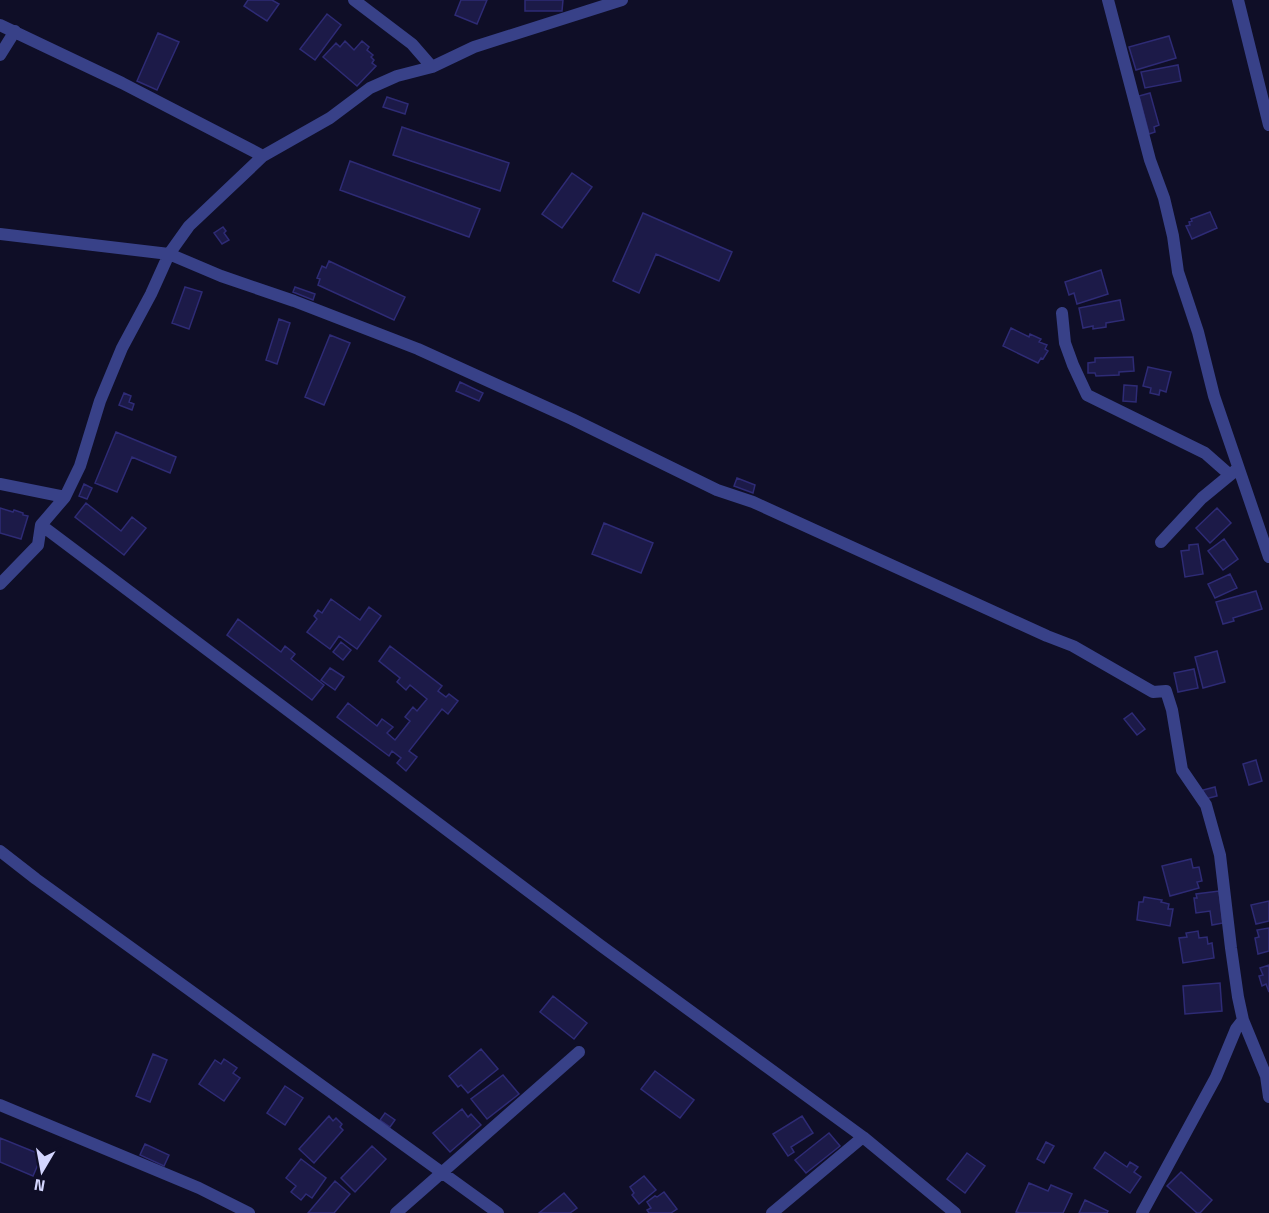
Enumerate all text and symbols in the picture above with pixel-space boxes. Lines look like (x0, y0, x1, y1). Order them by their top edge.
north arrow (12, 1141, 72, 1201)
text: N (32, 1173, 47, 1199)

